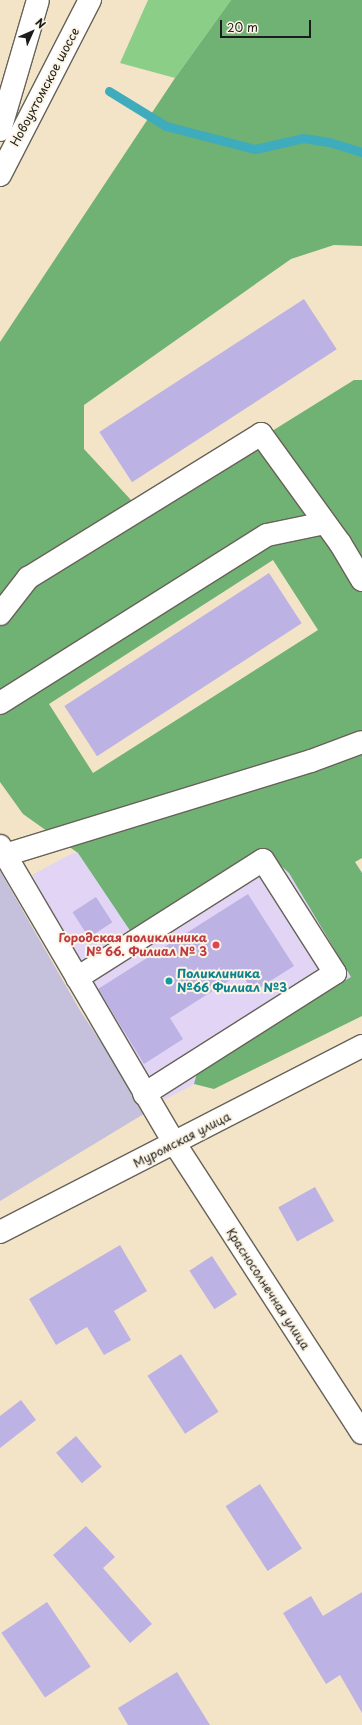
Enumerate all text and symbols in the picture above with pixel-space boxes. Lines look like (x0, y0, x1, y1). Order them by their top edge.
north arrow (12, 12, 52, 52)
scale bar (222, 12, 313, 38)
text: N (32, 14, 50, 32)
text: 20 m (227, 18, 258, 36)
street label: Новоухтомское шоссе (8, 25, 82, 149)
place label: Городская поликлиника № 66. Филиал № 3 (58, 931, 207, 959)
marker: Городская поликлиника № 66. Филиал № 3 (210, 939, 222, 951)
place label: Поликлиника №66 Филиал №3 (177, 967, 288, 995)
marker: Поликлиника №66 Филиал №3 (164, 976, 174, 986)
street label: Муромская улица (131, 1109, 233, 1171)
street label: Красносолнечная улица (223, 1225, 313, 1353)

